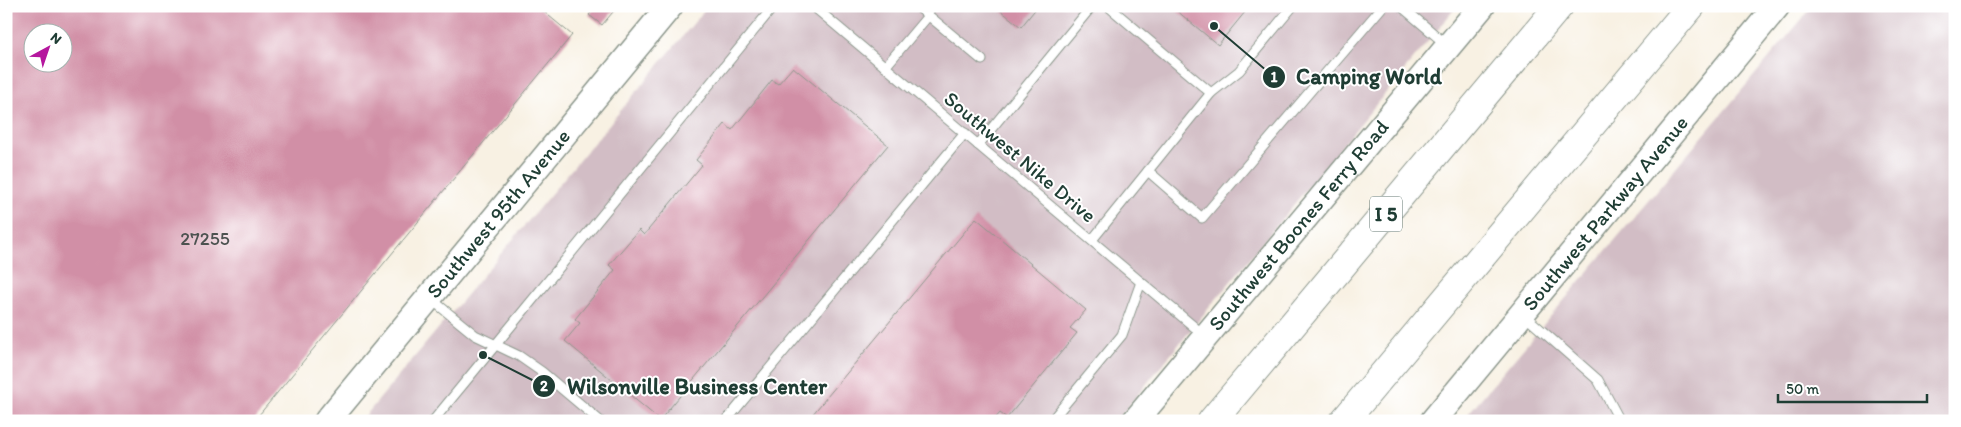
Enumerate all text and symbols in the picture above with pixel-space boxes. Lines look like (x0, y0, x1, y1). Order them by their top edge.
north arrow (22, 22, 72, 72)
text: N (47, 29, 65, 48)
callout: Camping World (1261, 58, 1452, 95)
text: Camping World (1296, 63, 1443, 90)
text: 1 (1271, 68, 1278, 86)
street label: Southwest Nike Drive (939, 86, 1101, 228)
street label: Southwest Parkway Avenue (1517, 110, 1693, 315)
street label: Southwest Boones Ferry Road (1203, 115, 1393, 336)
street label: Southwest 95th Avenue (421, 124, 575, 303)
road number: I 5 (1370, 196, 1402, 232)
house number: 27255 (180, 227, 230, 250)
callout: Wilsonville Business Center (532, 367, 838, 404)
scale bar (1778, 372, 1927, 404)
text: Wilsonville Business Center (567, 373, 828, 400)
text: 2 (540, 377, 548, 395)
text: 50 m (1786, 380, 1819, 398)

